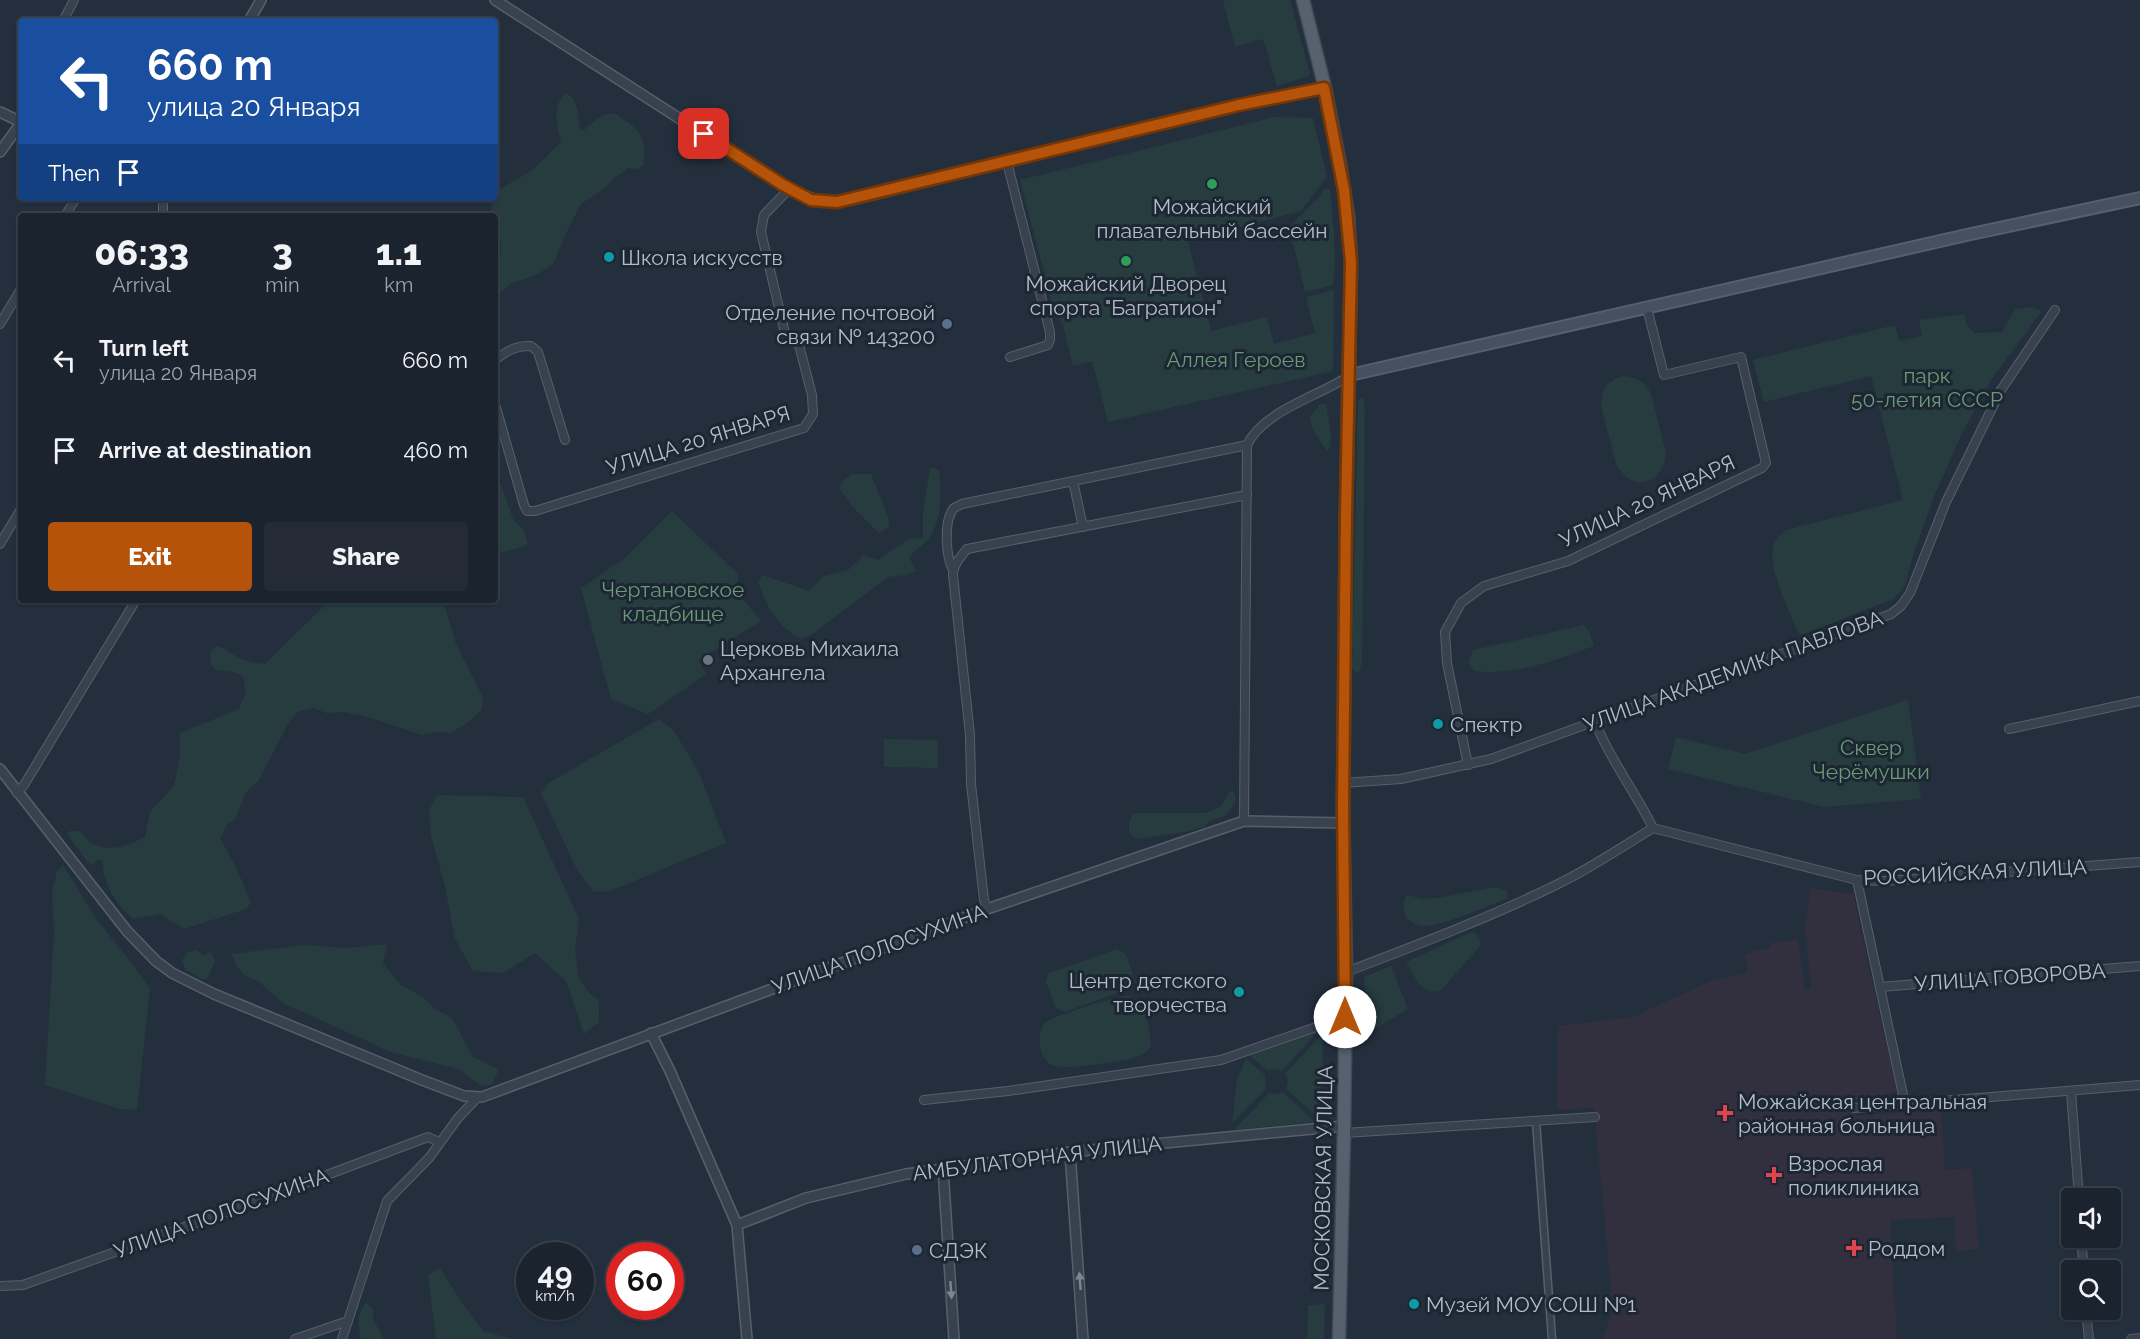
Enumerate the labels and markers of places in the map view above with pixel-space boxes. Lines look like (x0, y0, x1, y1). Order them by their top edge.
pin (678, 108, 729, 159)
marker: Можайский плавательный бассейн (1205, 177, 1219, 191)
place label: Можайский плавательный бассейн (1097, 194, 1327, 243)
place label: Школа искусств (621, 245, 783, 270)
marker: Школа искусств (602, 250, 616, 264)
marker: Можайский Дворец спорта "Багратион" (1119, 254, 1133, 268)
place label: Можайский Дворец спорта "Багратион" (1026, 271, 1226, 320)
place label: Отделение почтовой связи № 143200 (725, 300, 935, 349)
marker: Отделение почтовой связи № 143200 (940, 317, 954, 331)
place label: Церковь Михаила Архангела (720, 636, 899, 685)
marker: Церковь Михаила Архангела (701, 653, 715, 667)
place label: Спектр (1450, 712, 1523, 737)
marker: Спектр (1431, 717, 1445, 731)
place label: Центр детского творчества (1069, 968, 1227, 1017)
marker: Центр детского творчества (1232, 985, 1246, 999)
place label: Можайская центральная районная больница (1738, 1089, 1987, 1138)
marker: Можайская центральная районная больница (1716, 1104, 1734, 1122)
place label: Взрослая поликлиника (1788, 1151, 1919, 1200)
marker: Взрослая поликлиника (1765, 1166, 1783, 1184)
place label: Роддом (1868, 1236, 1945, 1261)
place label: СДЭК (929, 1238, 987, 1263)
marker: Роддом (1845, 1239, 1863, 1257)
marker: СДЭК (910, 1243, 924, 1257)
place label: Музей МОУ СОШ №1 (1426, 1292, 1636, 1317)
marker: Музей МОУ СОШ №1 (1407, 1297, 1421, 1311)

